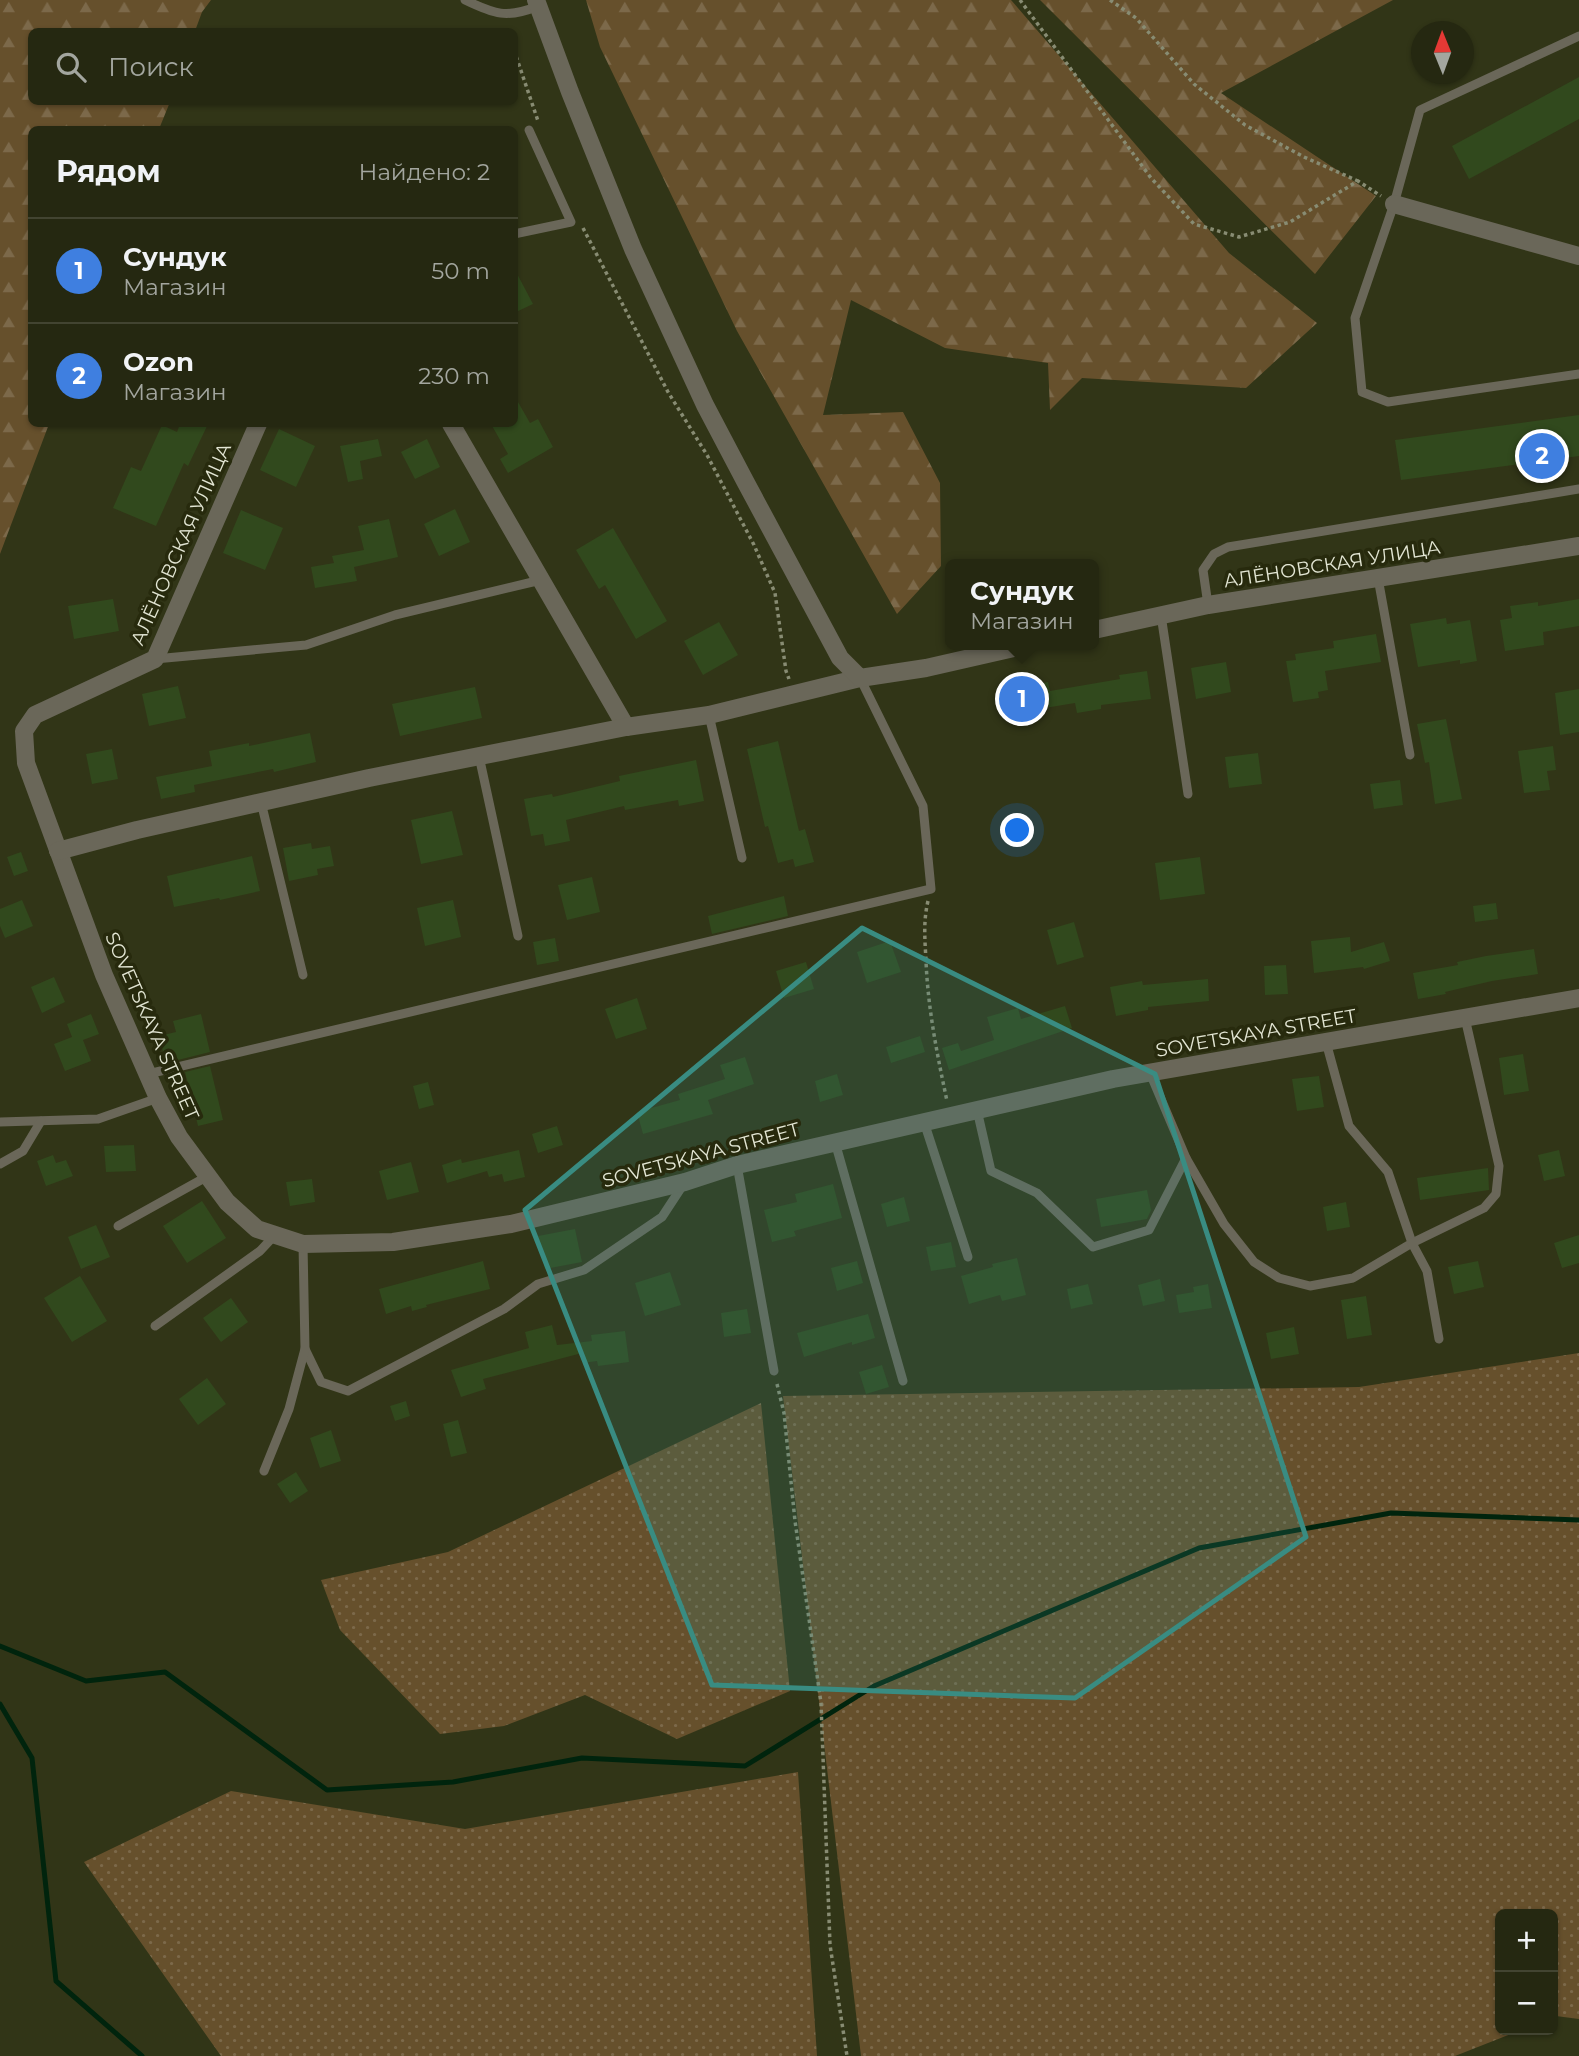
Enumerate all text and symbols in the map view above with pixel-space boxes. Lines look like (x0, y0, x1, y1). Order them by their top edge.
north arrow (1411, 21, 1474, 84)
search box (28, 28, 518, 105)
icon: search (52, 48, 90, 86)
text: Поиск (108, 51, 194, 83)
text: Рядом (56, 153, 161, 190)
text: Найдено: 2 (359, 158, 490, 186)
text: Сундук (123, 241, 227, 273)
text: 1 (74, 257, 84, 285)
text: 50 m (431, 257, 490, 285)
text: Магазин (123, 273, 227, 301)
text: Ozon (123, 346, 194, 378)
text: 2 (72, 362, 86, 390)
text: 230 m (418, 362, 490, 390)
text: Магазин (123, 378, 227, 406)
pin: 2 (1519, 430, 1565, 482)
street label: АЛЁНОВСКАЯ УЛИЦА (126, 439, 236, 649)
street label: АЛЁНОВСКАЯ УЛИЦА (1222, 535, 1442, 593)
popup (945, 559, 1099, 650)
text: Сундук (970, 575, 1074, 607)
text: Магазин (970, 607, 1074, 635)
pin: 1 (999, 673, 1045, 725)
your location (1000, 813, 1034, 847)
street label: SOVETSKAYA STREET (100, 928, 204, 1124)
street label: SOVETSKAYA STREET (1154, 1004, 1358, 1062)
street label: SOVETSKAYA STREET (600, 1118, 802, 1192)
map controls (1495, 1909, 1558, 2035)
button: + (1495, 1909, 1558, 1972)
button: − (1495, 1972, 1558, 2035)

